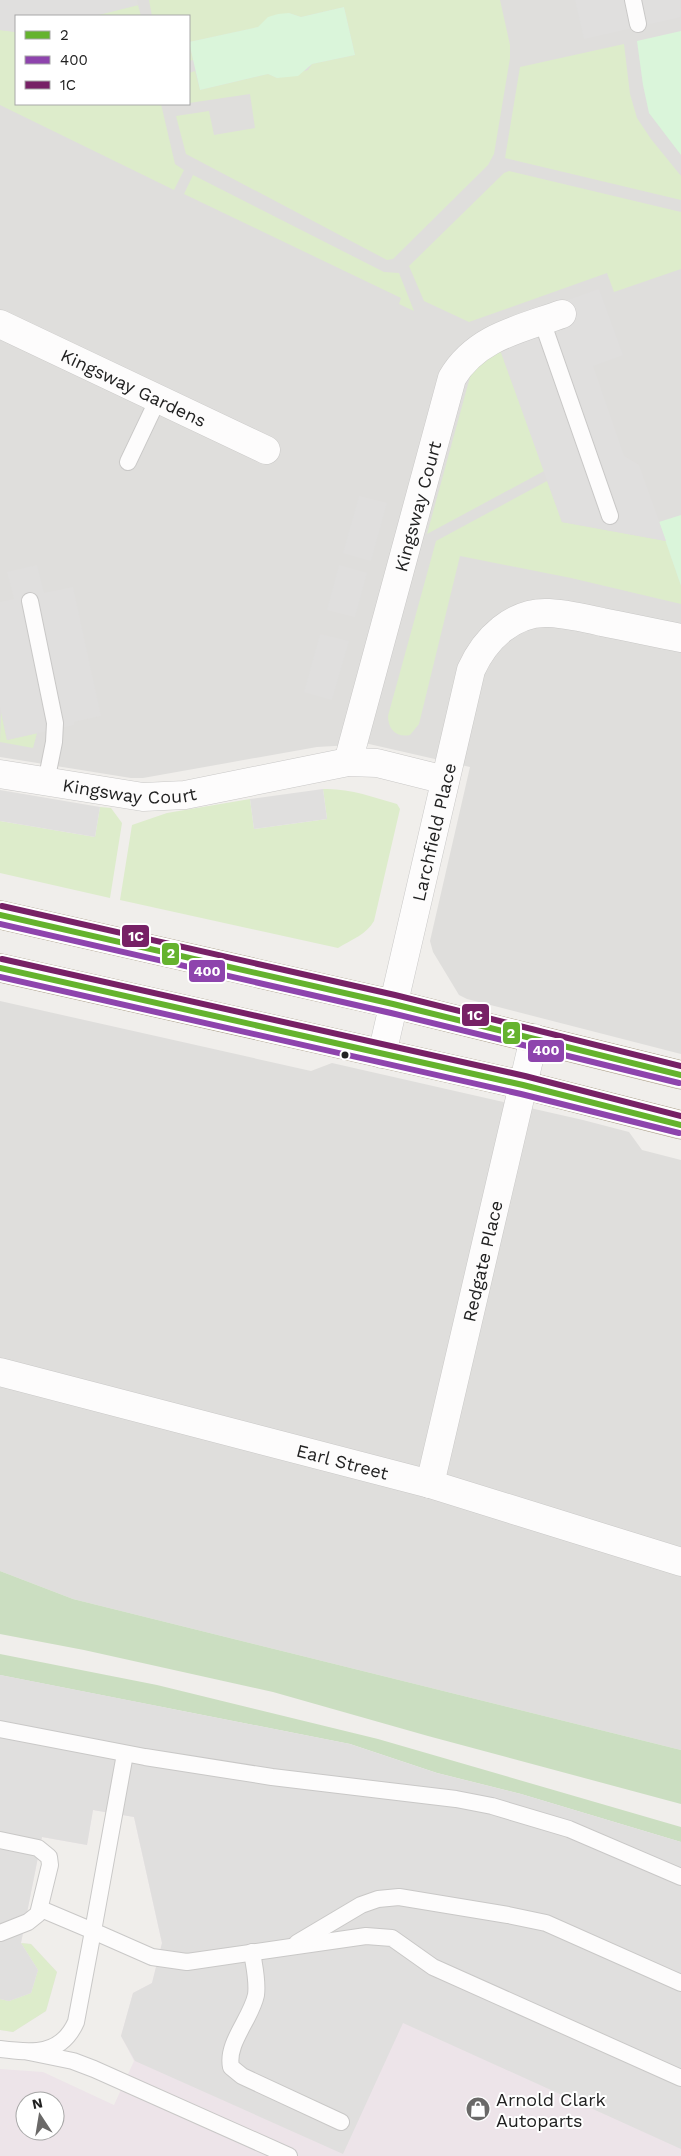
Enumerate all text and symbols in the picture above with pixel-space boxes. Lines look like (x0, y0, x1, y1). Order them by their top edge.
legend (15, 15, 190, 105)
text: 2 (60, 26, 69, 44)
text: 400 (60, 51, 88, 69)
text: 1C (60, 76, 76, 94)
street label: Kingsway Gardens (58, 344, 210, 431)
street label: Kingsway Court (390, 438, 445, 574)
street label: Larchfield Place (407, 761, 460, 903)
street label: Kingsway Court (61, 774, 199, 808)
line badge: 1C (121, 924, 150, 948)
text: 1C (128, 928, 144, 944)
line badge: 2 (161, 942, 180, 966)
text: 2 (167, 945, 175, 961)
line badge: 400 (188, 959, 226, 983)
text: 400 (193, 963, 221, 979)
line badge: 1C (461, 1003, 490, 1027)
text: 1C (467, 1007, 483, 1023)
line badge: 2 (502, 1021, 521, 1045)
text: 2 (507, 1025, 515, 1041)
line badge: 400 (527, 1039, 565, 1063)
text: 400 (532, 1042, 560, 1058)
unlabelled marker (340, 1050, 350, 1060)
street label: Redgate Place (458, 1198, 506, 1324)
street label: Earl Street (294, 1439, 391, 1483)
place label: Arnold Clark Autoparts (496, 2089, 606, 2131)
north arrow (15, 2091, 65, 2141)
text: N (31, 2094, 44, 2112)
shop icon: Arnold Clark Autoparts (465, 2096, 491, 2122)

